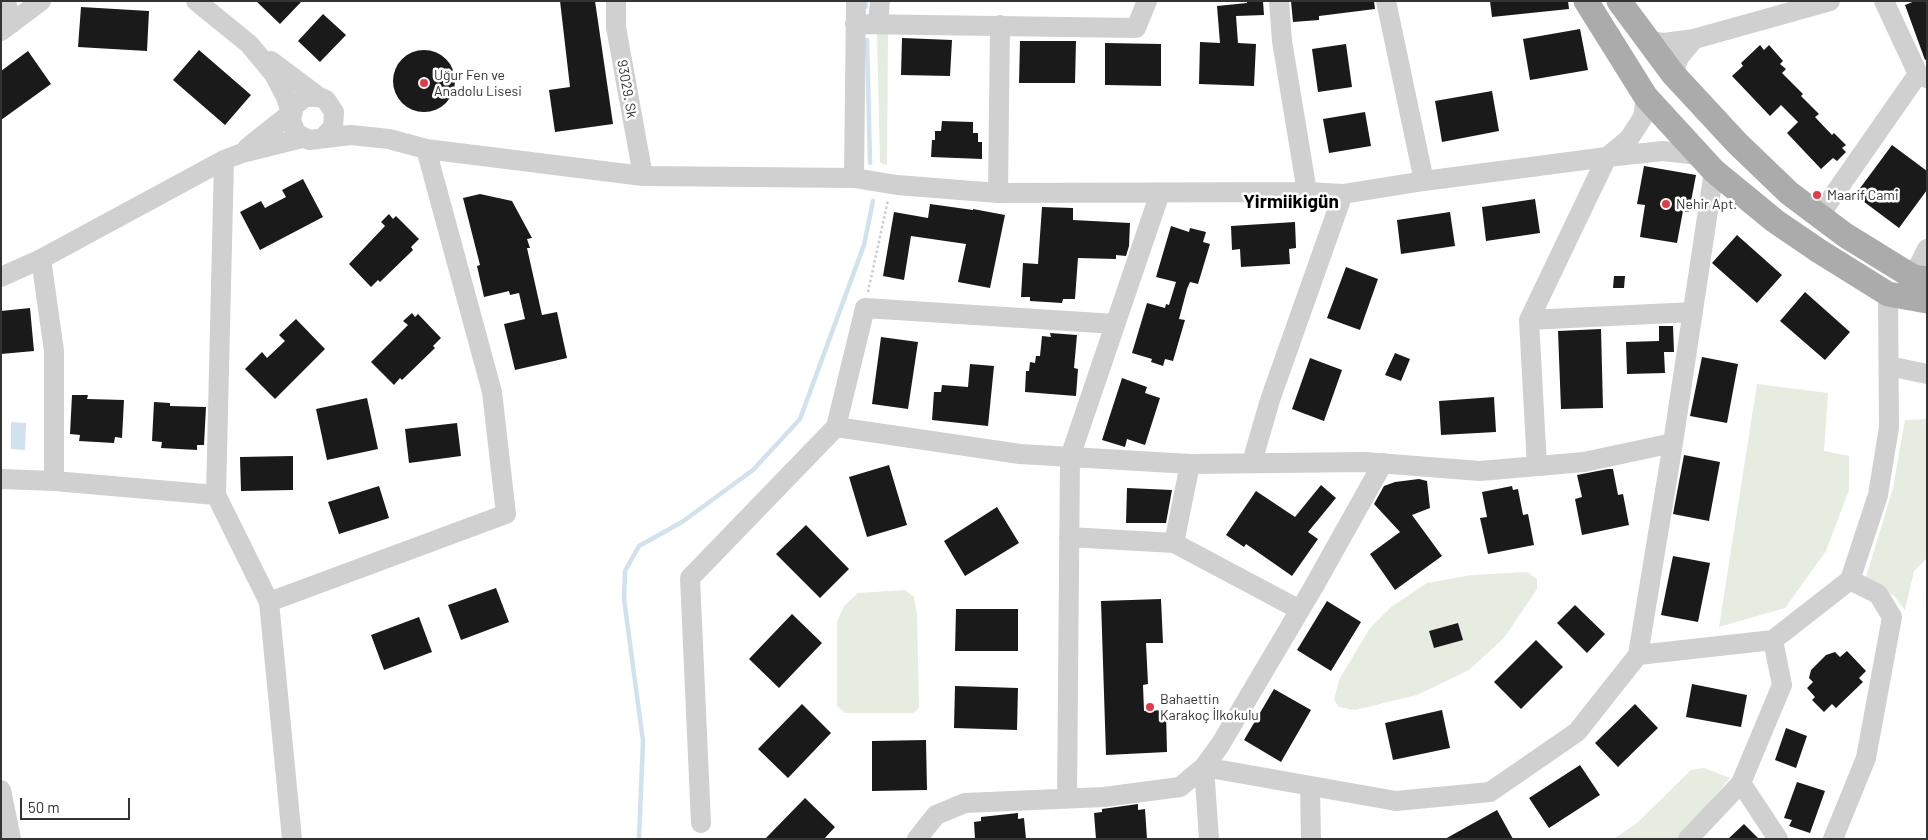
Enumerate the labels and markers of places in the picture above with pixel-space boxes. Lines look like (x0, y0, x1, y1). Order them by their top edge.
place label: Uğur Fen ve Anadolu Lisesi (434, 67, 522, 100)
marker: Uğur Fen ve Anadolu Lisesi (418, 77, 430, 89)
place label: Maarif Cami (1827, 187, 1898, 203)
marker: Maarif Cami (1811, 189, 1823, 201)
place label: Nehir Apt. (1676, 196, 1737, 212)
marker: Nehir Apt. (1660, 198, 1672, 210)
place label: Bahaettin Karakoç İlkokulu (1160, 691, 1259, 724)
marker: Bahaettin Karakoç İlkokulu (1144, 701, 1156, 713)

